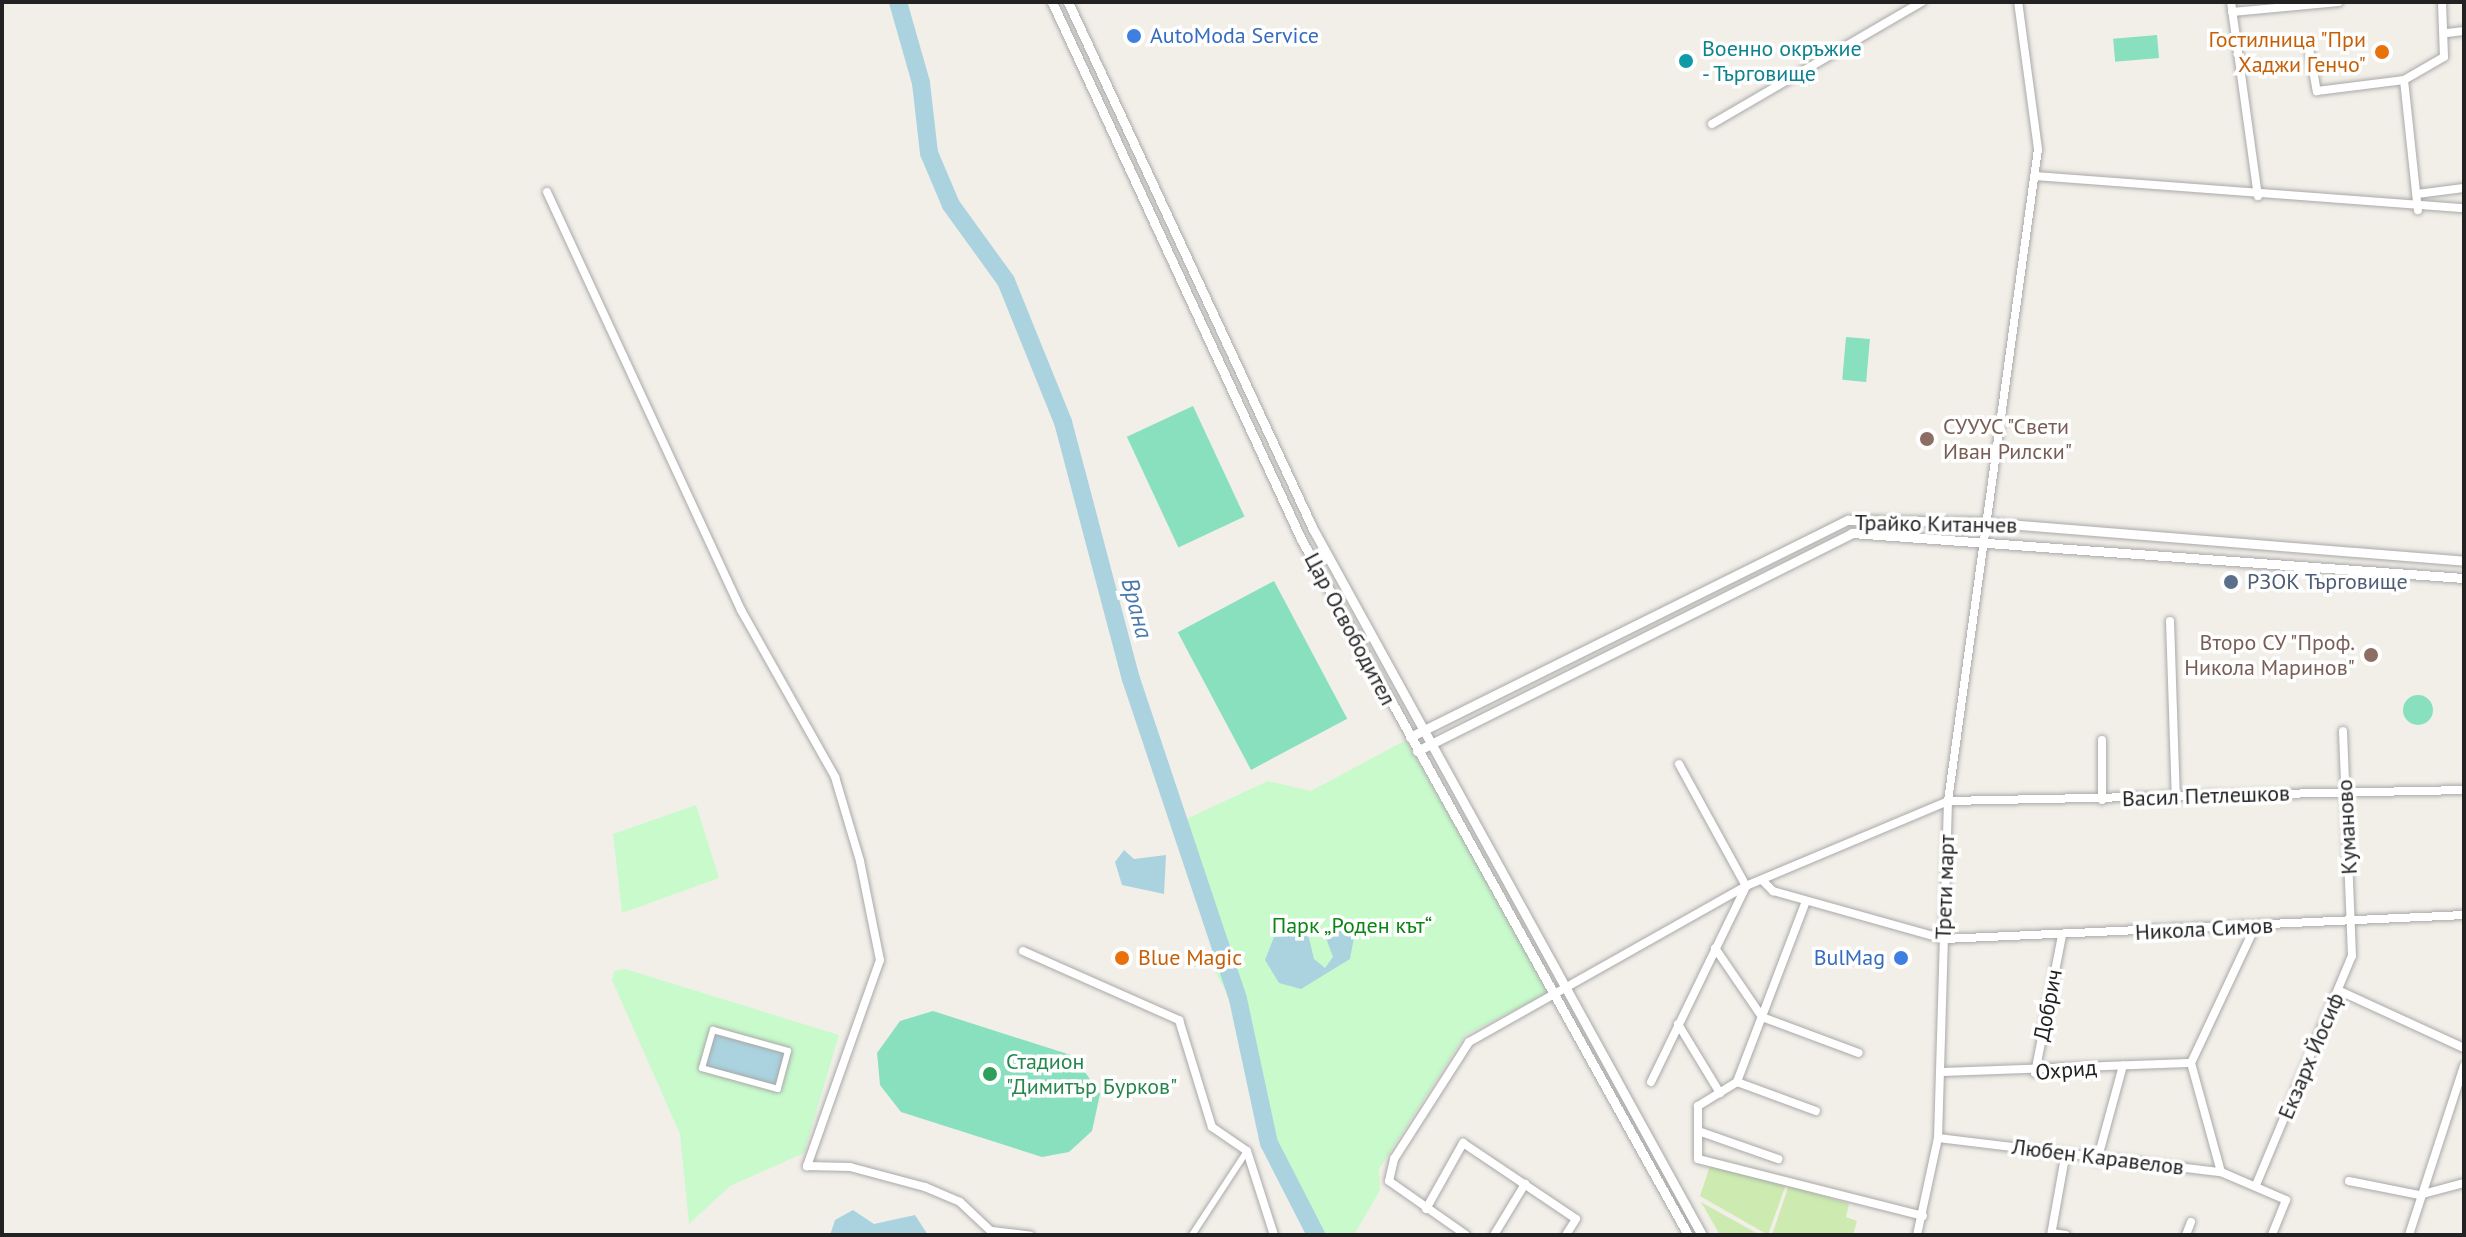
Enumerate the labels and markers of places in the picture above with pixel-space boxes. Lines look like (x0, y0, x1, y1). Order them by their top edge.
place label: AutoModa Service (1150, 23, 1319, 49)
place label: Гостилница "При Хаджи Генчо" (2207, 26, 2366, 78)
marker: AutoModa Service (1125, 27, 1143, 45)
place label: Военно окръжие - Търговище (1702, 35, 1862, 86)
marker: Гостилница "При Хаджи Генчо" (2373, 43, 2391, 61)
marker: Военно окръжие - Търговище (1677, 52, 1695, 70)
place label: СУУУС "Свети Иван Рилски" (1943, 413, 2072, 464)
marker: СУУУС "Свети Иван Рилски" (1918, 430, 1936, 448)
place label: РЗОК Търговище (2247, 569, 2408, 595)
marker: РЗОК Търговище (2222, 573, 2240, 591)
place label: Второ СУ "Проф. Никола Маринов" (2184, 629, 2355, 680)
marker: Второ СУ "Проф. Никола Маринов" (2362, 646, 2380, 664)
place label: Blue Magic (1138, 945, 1242, 971)
place label: BulMag (1814, 945, 1885, 971)
marker: Blue Magic (1113, 949, 1131, 967)
marker: BulMag (1892, 949, 1910, 967)
place label: Стадион "Димитър Бурков" (1006, 1048, 1177, 1100)
marker: Стадион "Димитър Бурков" (981, 1065, 999, 1083)

